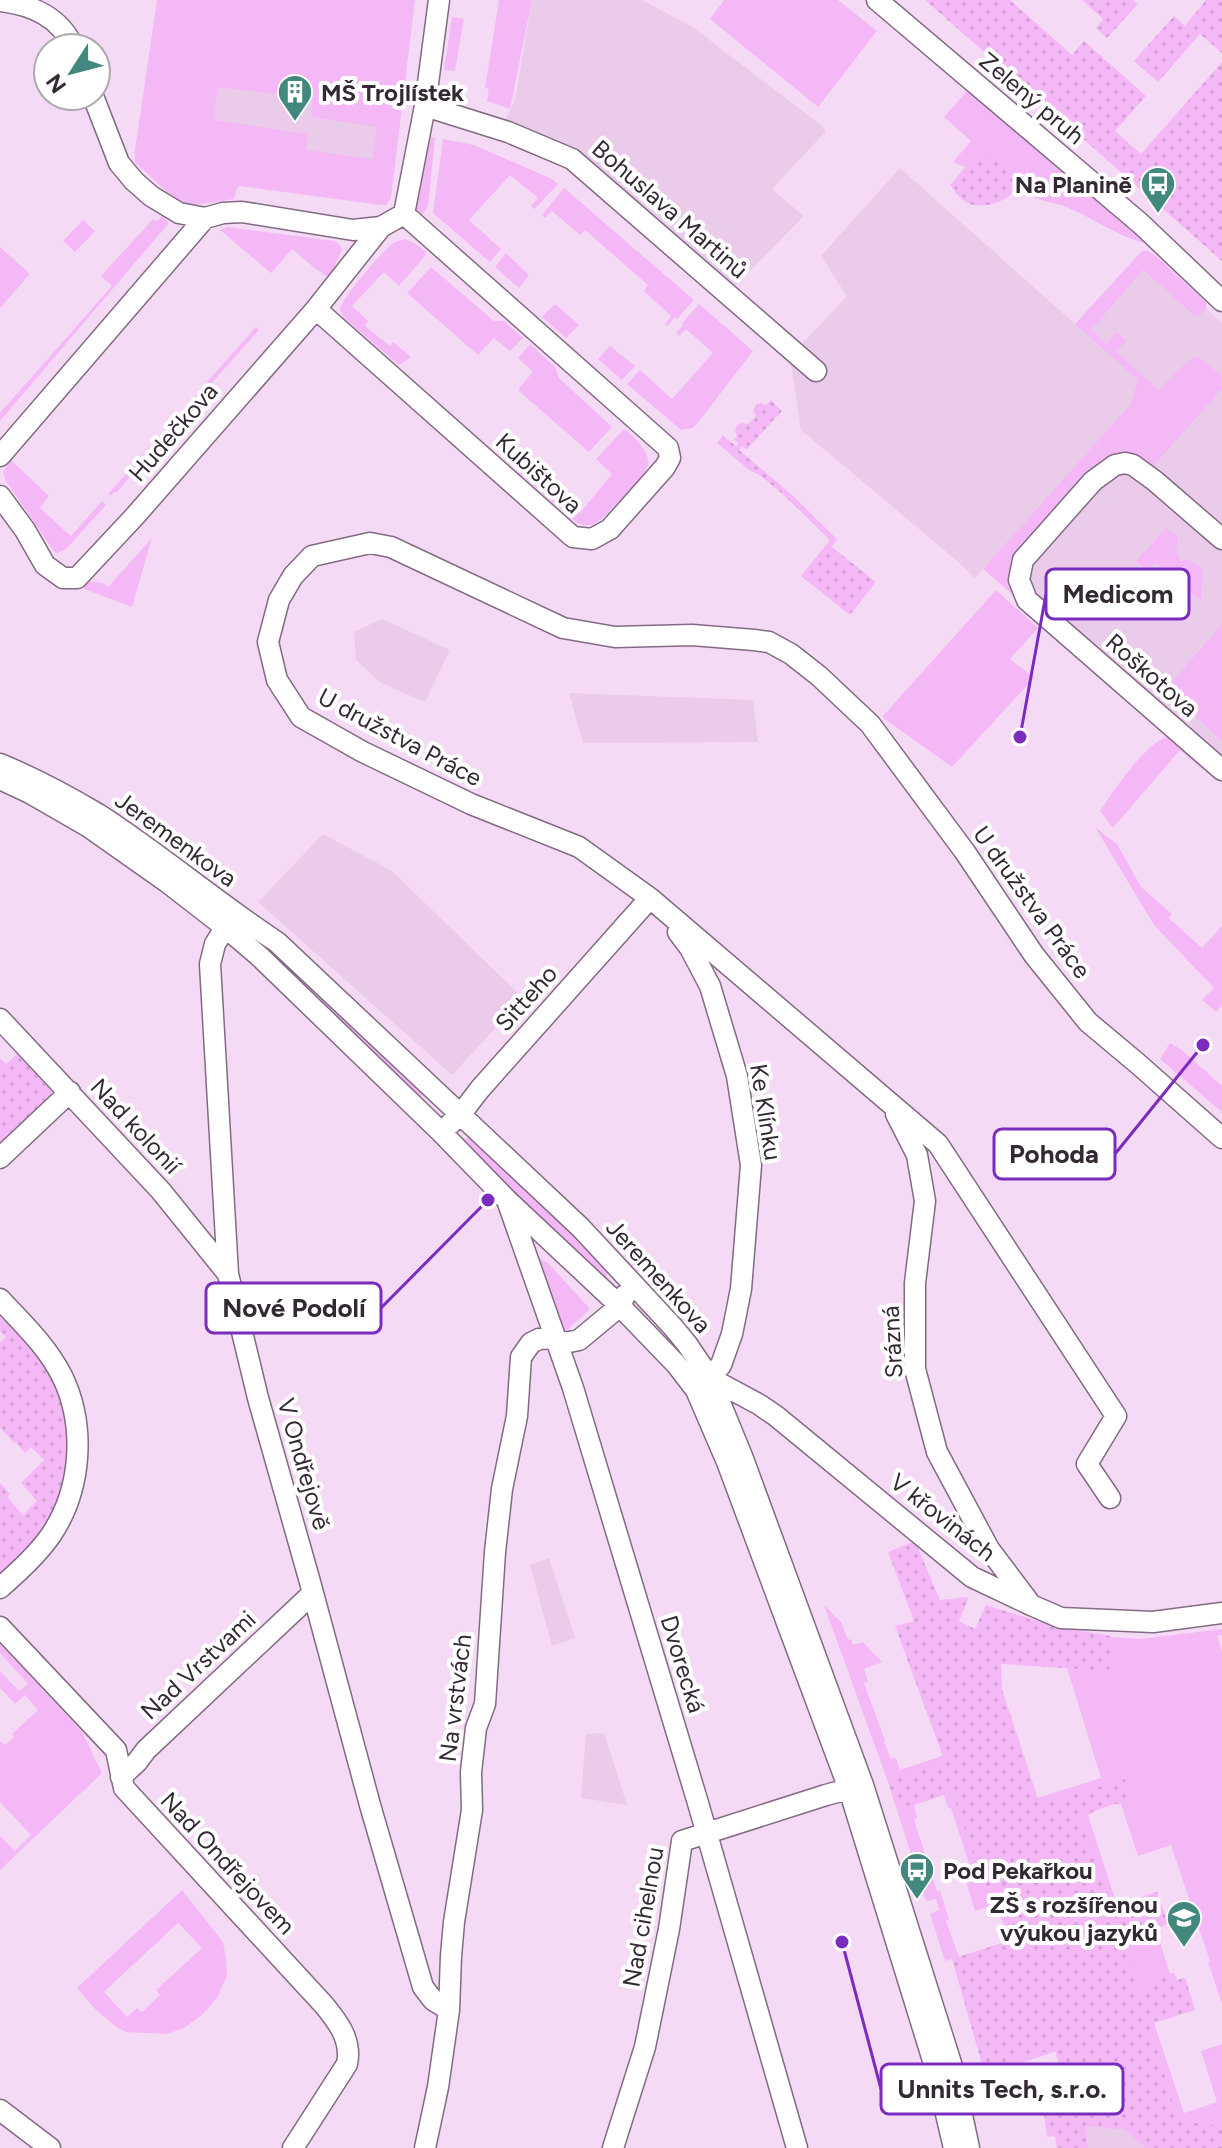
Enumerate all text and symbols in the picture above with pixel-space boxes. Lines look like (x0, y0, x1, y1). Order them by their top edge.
north arrow (32, 32, 112, 112)
street label: Zelený pruh (974, 46, 1090, 150)
text: N (40, 69, 72, 98)
building icon: MŠ Trojlístek (276, 73, 314, 123)
place label: MŠ Trojlístek (321, 78, 464, 107)
street label: Bohuslava Martinů (586, 134, 754, 284)
bus stop icon: Na Planině (1139, 165, 1177, 215)
place label: Na Planině (1015, 170, 1132, 199)
street label: Hudečkova (122, 377, 224, 487)
street label: Kubištova (490, 427, 588, 519)
callout: Medicom (1046, 569, 1189, 619)
text: Medicom (1063, 578, 1173, 610)
street label: Roškotova (1100, 627, 1204, 723)
street label: U družstva Práce (313, 682, 487, 792)
street label: Jeremenkova (110, 785, 242, 893)
street label: U družstva Práce (967, 820, 1097, 984)
street label: Sitteho (489, 959, 563, 1037)
street label: Ke Klínku (744, 1062, 788, 1162)
street label: Nad kolonií (85, 1072, 188, 1181)
callout: Pohoda (994, 1129, 1115, 1179)
text: Pohoda (1009, 1138, 1099, 1170)
street label: Jeremenkova (600, 1213, 718, 1339)
callout: Nové Podolí (206, 1283, 381, 1333)
text: Nové Podolí (222, 1292, 368, 1324)
street label: Srázná (876, 1305, 908, 1379)
street label: V Ondřejově (271, 1395, 337, 1533)
street label: V křovinách (884, 1467, 1002, 1567)
street label: Nad Vrstvami (135, 1605, 261, 1725)
street label: Dvorecká (654, 1612, 712, 1716)
street label: Na vrstvách (433, 1633, 477, 1763)
street label: Nad Ondřejovem (155, 1786, 301, 1940)
street label: Nad cihelnou (616, 1845, 670, 1989)
bus stop icon: Pod Pekařkou (898, 1851, 936, 1901)
place label: Pod Pekařkou (943, 1856, 1093, 1885)
place label: ZŠ s rozšířenou výukou jazyků (990, 1890, 1158, 1947)
school or university icon: ZŠ s rozšířenou výukou jazyků (1165, 1899, 1203, 1949)
callout: Unnits Tech, s.r.o. (881, 2064, 1123, 2114)
text: Unnits Tech, s.r.o. (897, 2073, 1107, 2105)

